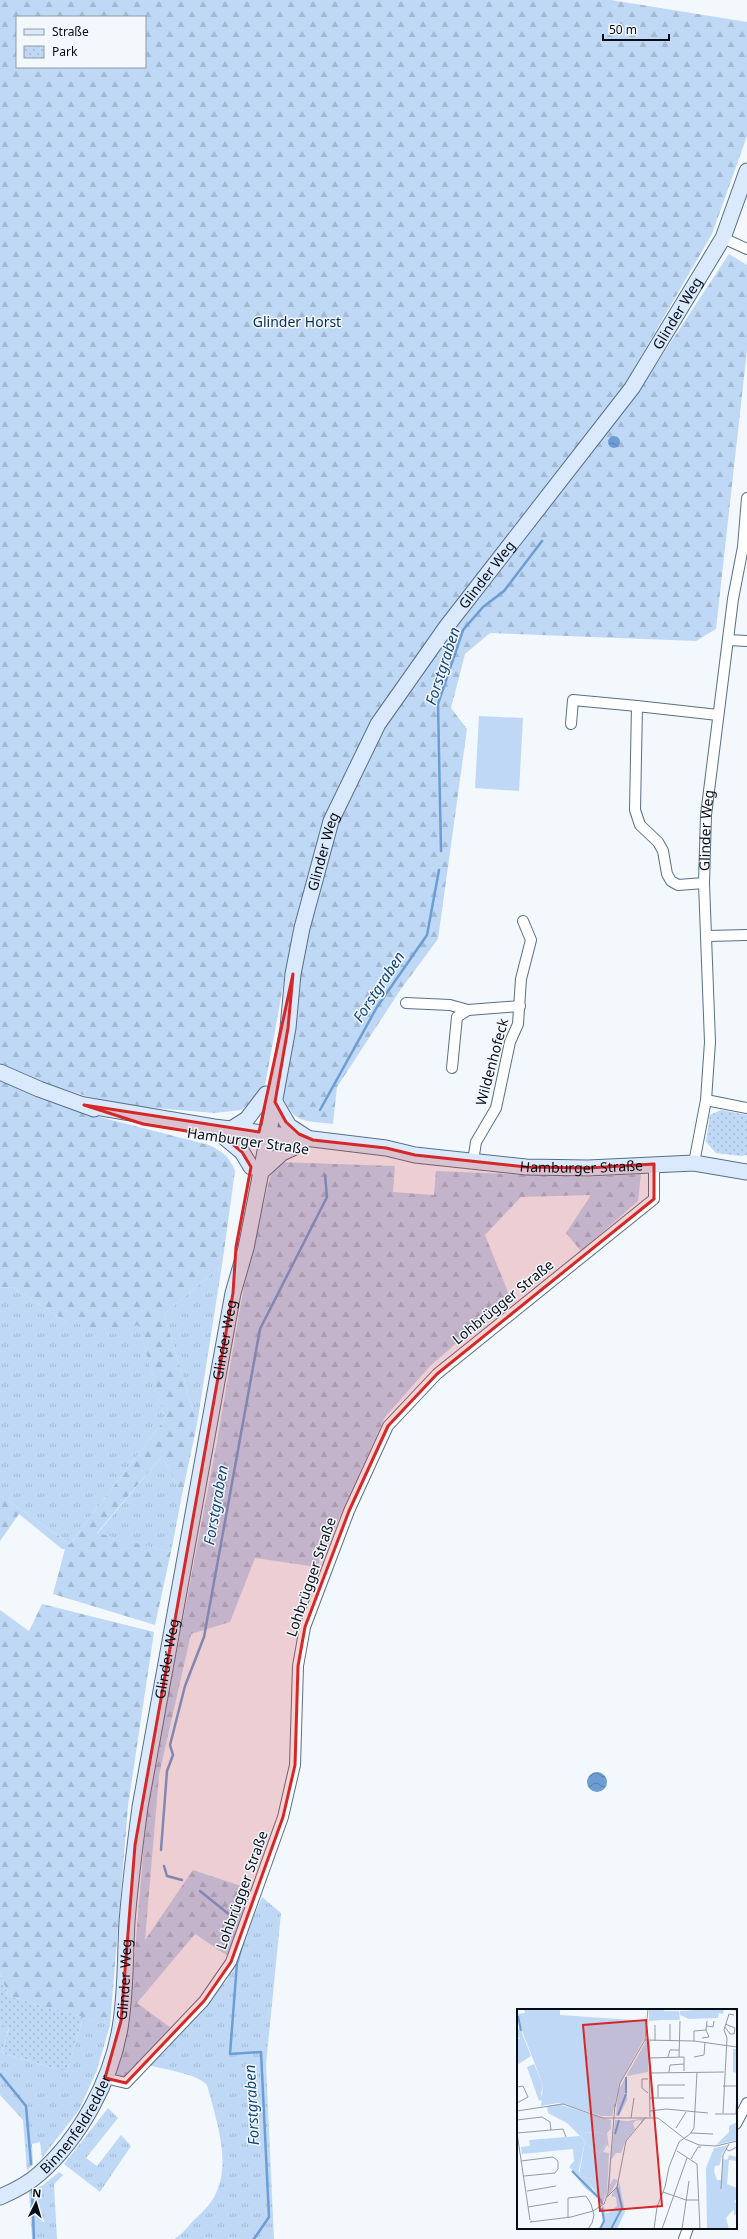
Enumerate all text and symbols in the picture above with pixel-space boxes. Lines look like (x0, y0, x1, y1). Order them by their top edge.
legend (16, 16, 146, 68)
scale bar (603, 16, 669, 42)
text: 50 m (609, 21, 637, 38)
text: Straße (52, 23, 89, 40)
text: Park (52, 43, 78, 60)
street label: Glinder Weg (648, 273, 706, 353)
park label: Glinder Horst (253, 312, 341, 331)
street label: Glinder Weg (454, 537, 519, 612)
water label: Forstgraben (420, 624, 464, 707)
street label: Glinder Weg (694, 789, 718, 871)
street label: Glinder Weg (302, 808, 343, 893)
water label: Forstgraben (348, 947, 409, 1026)
street label: Wildenhofeck (471, 1016, 512, 1108)
street label: Hamburger Straße (186, 1123, 310, 1158)
street label: Hamburger Straße (519, 1155, 643, 1177)
street label: Lohbrügger Straße (448, 1255, 557, 1348)
street label: Glinder Weg (207, 1298, 241, 1382)
water label: Forstgraben (198, 1463, 232, 1546)
street label: Lohbrügger Straße (281, 1515, 340, 1639)
street label: Glinder Weg (150, 1617, 183, 1700)
street label: Lohbrügger Straße (211, 1828, 272, 1952)
street label: Glinder Weg (111, 1939, 135, 2021)
inset map (517, 2009, 737, 2229)
water label: Forstgraben (239, 2064, 263, 2146)
street label: Binnenfeldredder (35, 2071, 115, 2178)
north arrow (16, 2183, 56, 2223)
text: N (32, 2185, 42, 2200)

